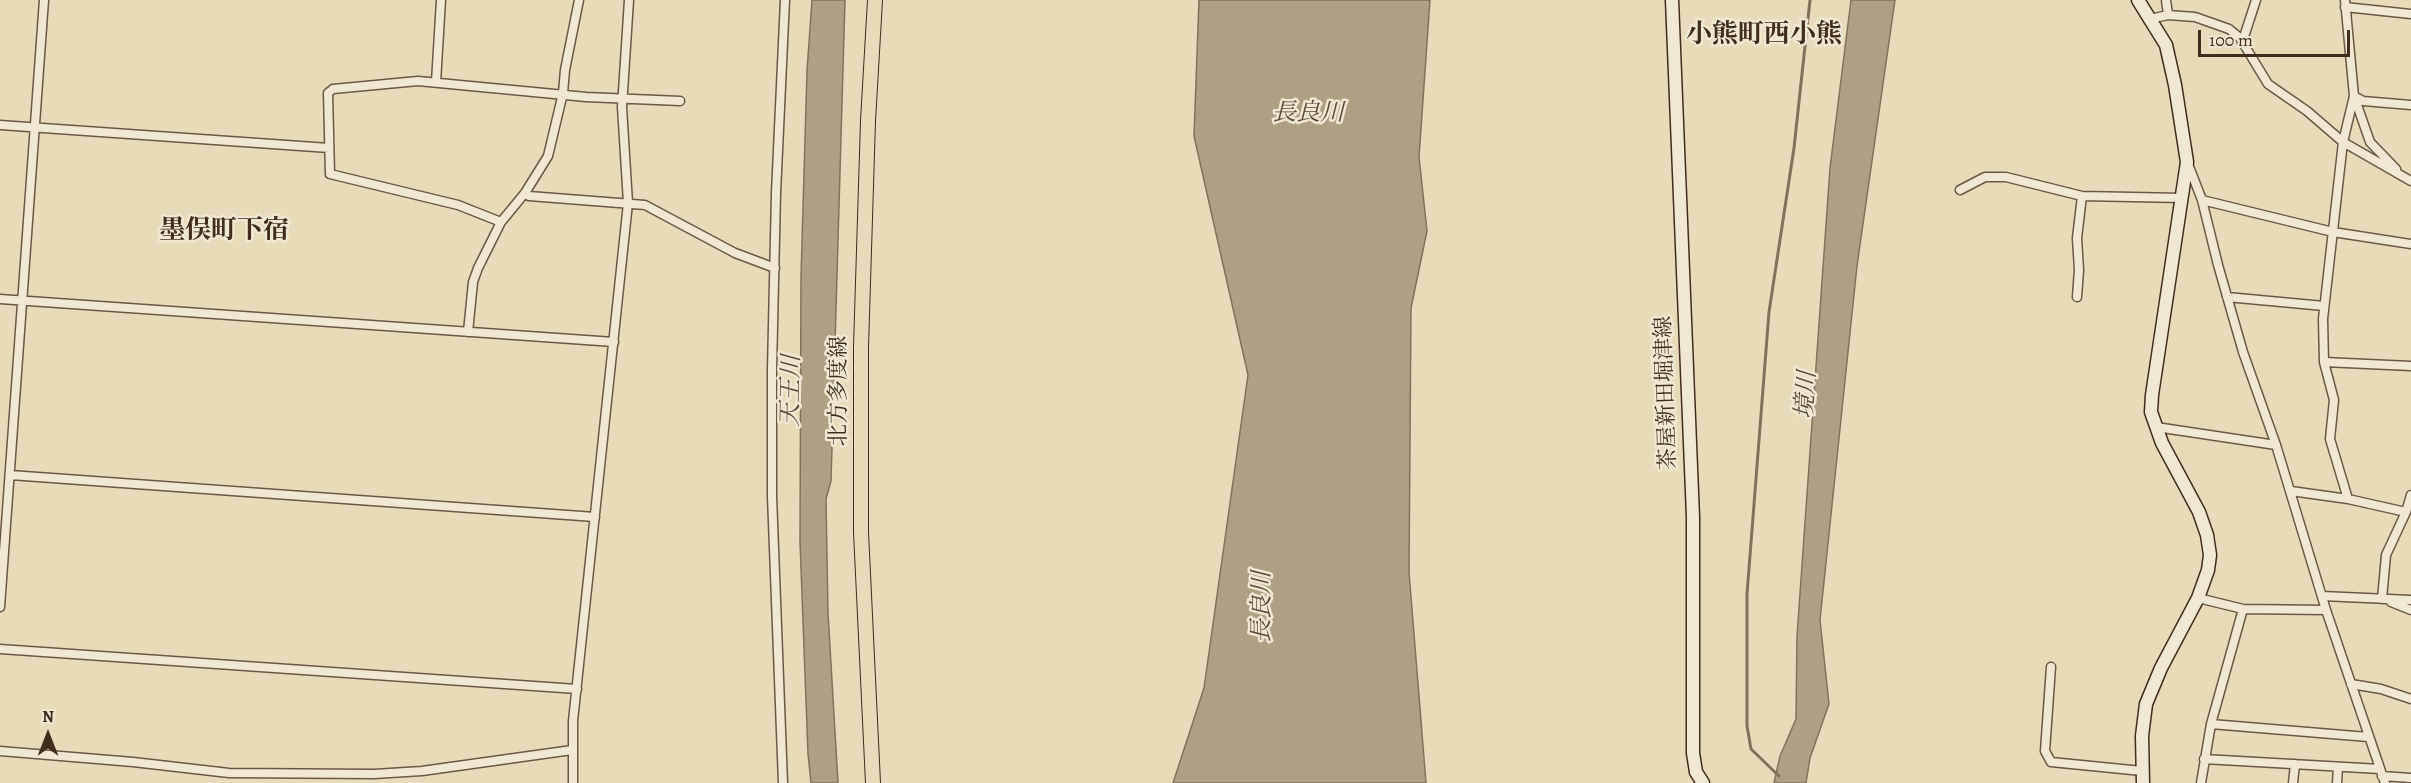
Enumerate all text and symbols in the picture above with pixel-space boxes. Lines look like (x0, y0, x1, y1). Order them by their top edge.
scale bar (2201, 18, 2352, 56)
district label: 小熊町西小熊 (1686, 20, 1842, 52)
text: 100 m (2209, 28, 2253, 52)
water label: 長良川 (1272, 100, 1344, 128)
district label: 墨俣町下宿 (159, 216, 289, 248)
street label: 茶屋新田堀津線 (1651, 316, 1683, 470)
street label: 北方多度線 (827, 336, 853, 446)
water label: 天王川 (777, 355, 807, 427)
water label: 境川 (1791, 370, 1823, 420)
water label: 長良川 (1249, 571, 1277, 643)
north arrow (18, 705, 78, 765)
text: N (42, 706, 54, 728)

